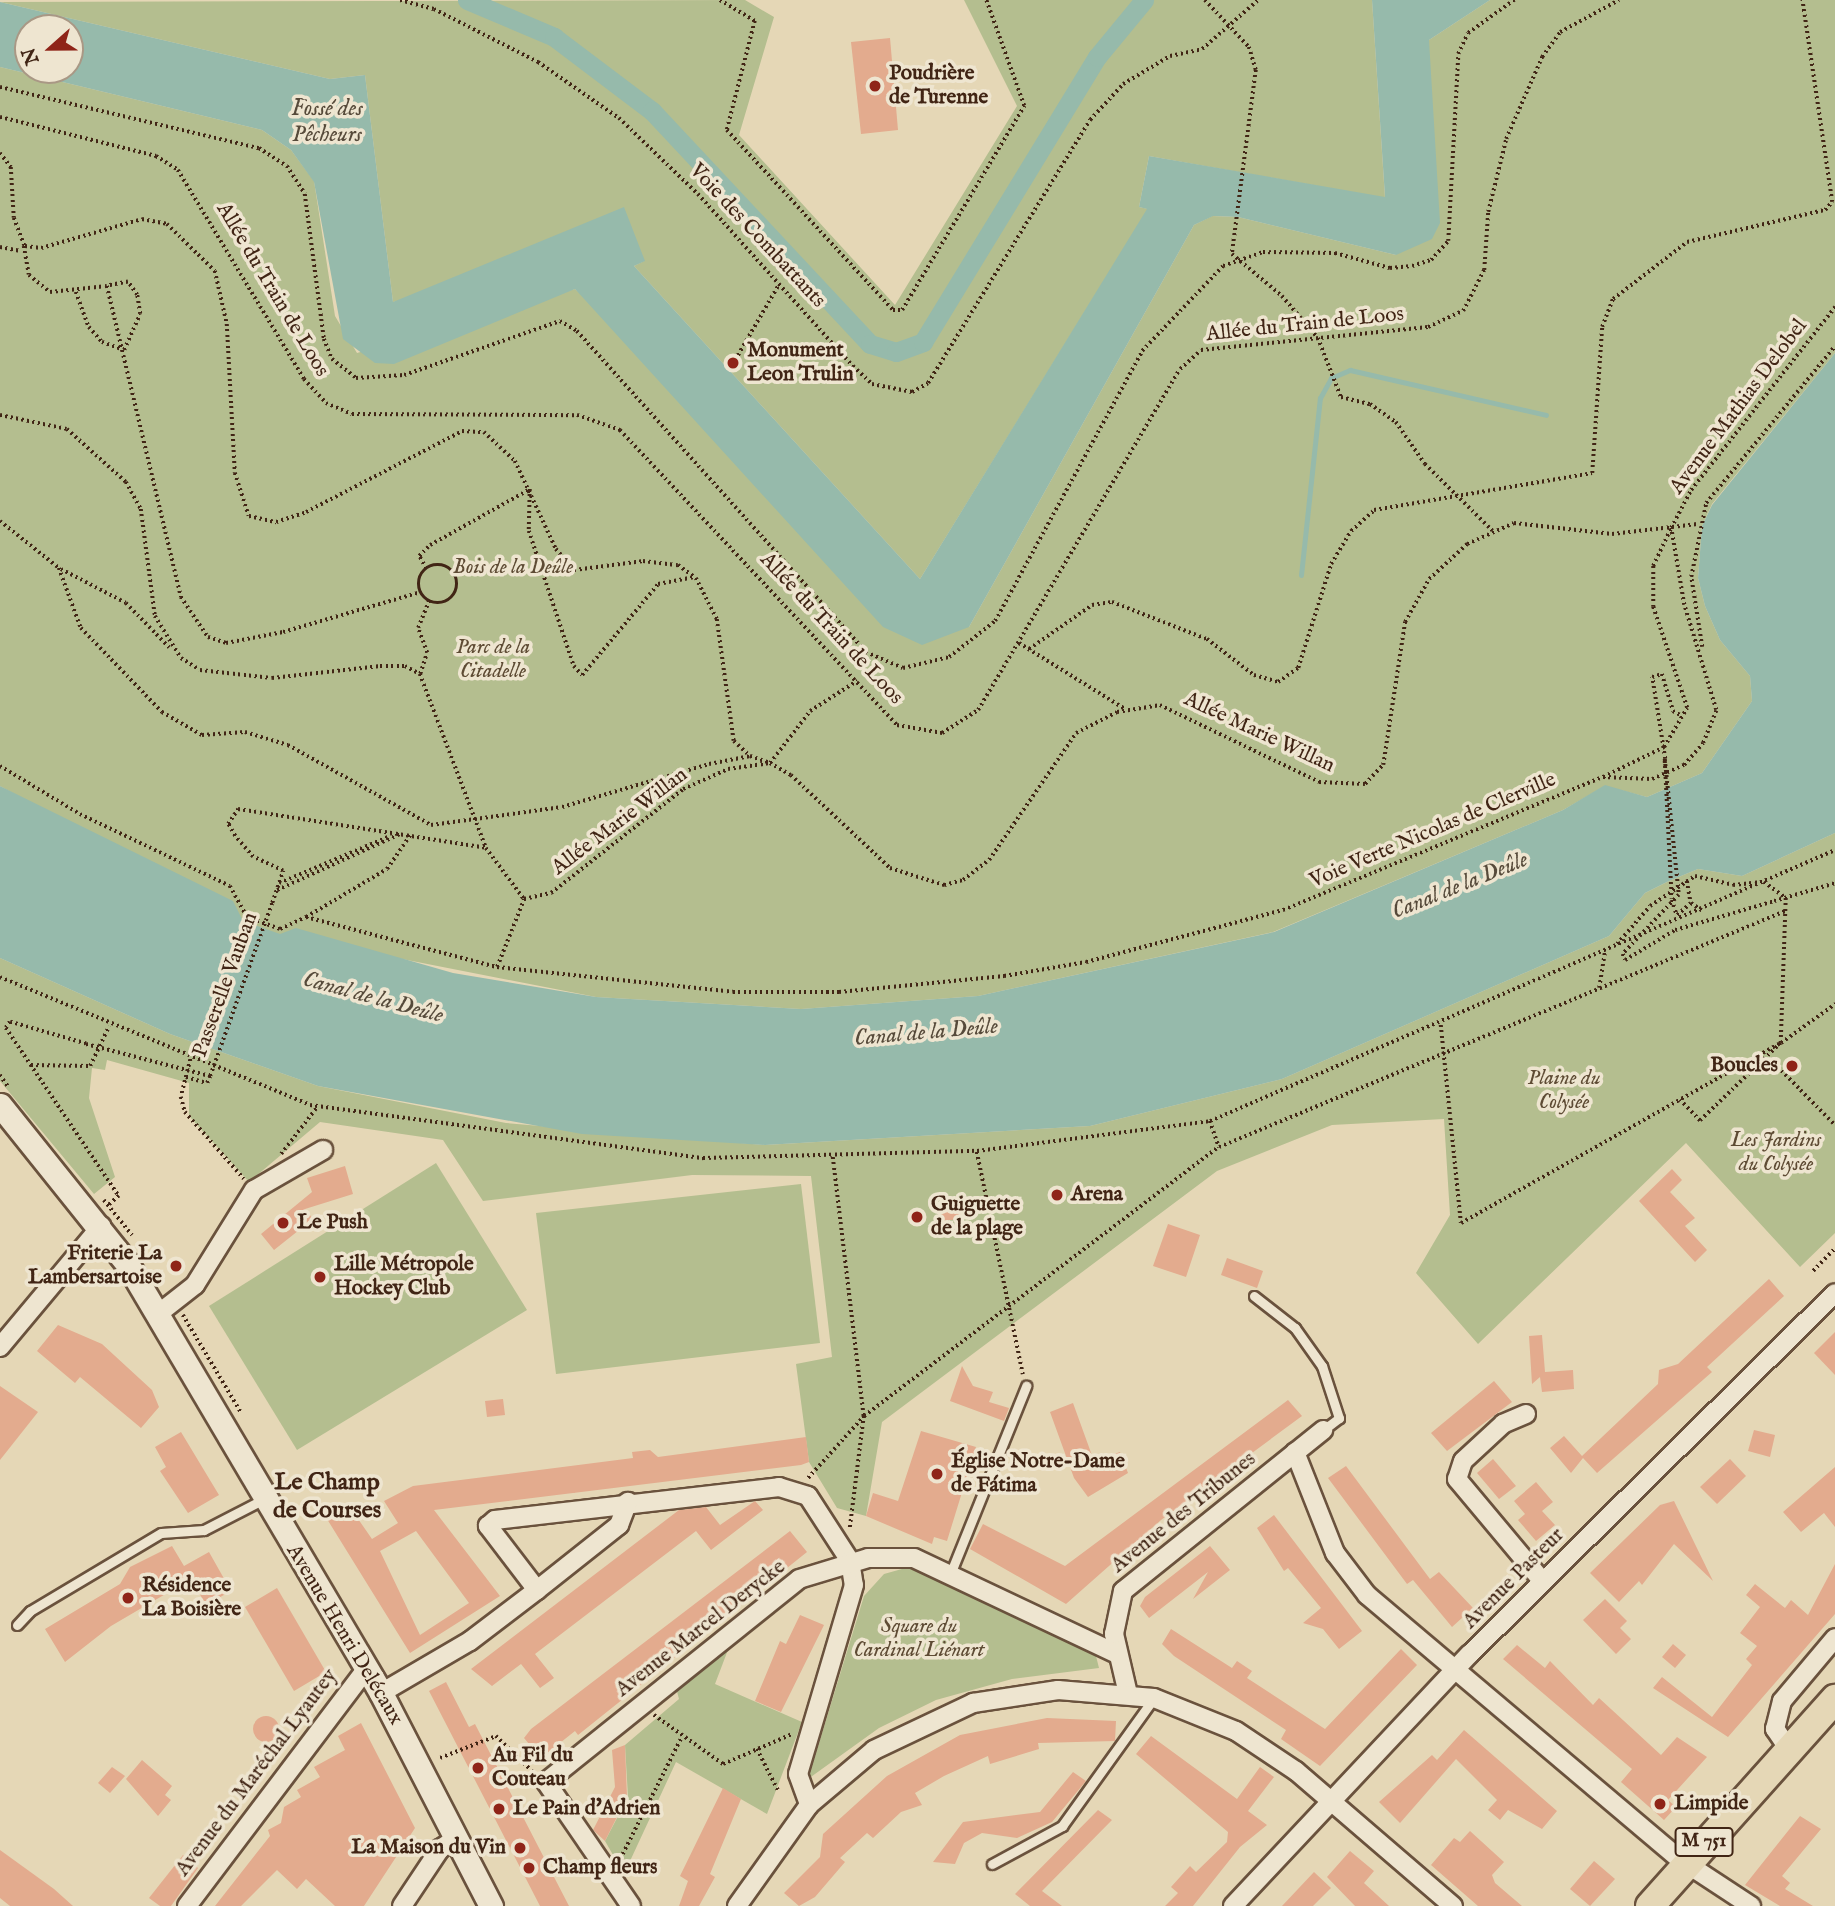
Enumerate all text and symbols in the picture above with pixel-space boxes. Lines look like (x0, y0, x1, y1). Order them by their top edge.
north arrow (14, 14, 84, 84)
text: N (17, 44, 45, 68)
place label: Poudrière de Turenne (889, 61, 988, 111)
marker: Poudrière de Turenne (867, 78, 883, 94)
water label: Fossé des Pêcheurs (291, 95, 363, 149)
street label: Voie des Combattants (684, 159, 830, 313)
street label: Allée du Train de Loos (210, 198, 334, 382)
street label: Allée du Train de Loos (1205, 302, 1405, 348)
street label: Avenue Mathias Delobel (1665, 314, 1813, 500)
place label: Monument Leon Trulin (747, 338, 854, 388)
marker: Monument Leon Trulin (725, 355, 741, 371)
street label: Allée du Train de Loos (754, 548, 908, 710)
park label: Bois de la Deûle (453, 555, 573, 581)
park label: Parc de la Citadelle (456, 635, 530, 685)
street label: Allée Marie Willan (1180, 687, 1338, 779)
street label: Allée Marie Willan (547, 763, 693, 881)
street label: Voie Verte Nicolas de Clerville (1306, 768, 1560, 894)
water label: Canal de la Deûle (1388, 846, 1532, 926)
street label: Passerelle Vauban (188, 909, 264, 1061)
water label: Canal de la Deûle (300, 966, 446, 1030)
water label: Canal de la Deûle (853, 1013, 999, 1053)
place label: Boucles (1710, 1053, 1778, 1079)
marker: Boucles (1784, 1058, 1800, 1074)
park label: Plaine du Colysée (1527, 1066, 1601, 1116)
park label: Les Jardins du Colysée (1731, 1128, 1821, 1178)
place label: Arena (1071, 1182, 1123, 1208)
marker: Arena (1049, 1187, 1065, 1203)
place label: Guiguette de la plage (931, 1192, 1023, 1242)
marker: Guiguette de la plage (909, 1209, 925, 1225)
place label: Le Push (297, 1210, 368, 1236)
marker: Le Push (275, 1215, 291, 1231)
place label: Friterie La Lambersartoise (28, 1241, 162, 1291)
place label: Lille Métropole Hockey Club (334, 1252, 474, 1302)
marker: Friterie La Lambersartoise (168, 1258, 184, 1274)
marker: Lille Métropole Hockey Club (312, 1269, 328, 1285)
street label: Avenue des Tribunes (1107, 1447, 1261, 1579)
place label: Église Notre-Dame de Fátima (951, 1449, 1125, 1499)
marker: Église Notre-Dame de Fátima (929, 1466, 945, 1482)
district label: Le Champ de Courses (273, 1469, 381, 1525)
street label: Avenue Pasteur (1458, 1523, 1570, 1635)
street label: Avenue Henri Delécaux (280, 1540, 408, 1730)
street label: Avenue Marcel Derycke (611, 1555, 791, 1703)
place label: Résidence La Boisière (142, 1573, 241, 1623)
marker: Résidence La Boisière (120, 1590, 136, 1606)
park label: Square du Cardinal Liénart (854, 1614, 984, 1664)
street label: Avenue du Maréchal Lyautey (171, 1664, 343, 1882)
place label: Au Fil du Couteau (492, 1743, 573, 1793)
marker: Au Fil du Couteau (470, 1760, 486, 1776)
place label: Limpide (1674, 1791, 1748, 1817)
place label: Le Pain d'Adrien (513, 1796, 660, 1822)
marker: Limpide (1652, 1796, 1668, 1812)
marker: Le Pain d'Adrien (491, 1801, 507, 1817)
road number: M 751 (1674, 1826, 1734, 1858)
place label: La Maison du Vin (351, 1835, 506, 1861)
marker: La Maison du Vin (512, 1840, 528, 1856)
place label: Champ fleurs (543, 1855, 657, 1881)
marker: Champ fleurs (521, 1860, 537, 1876)

